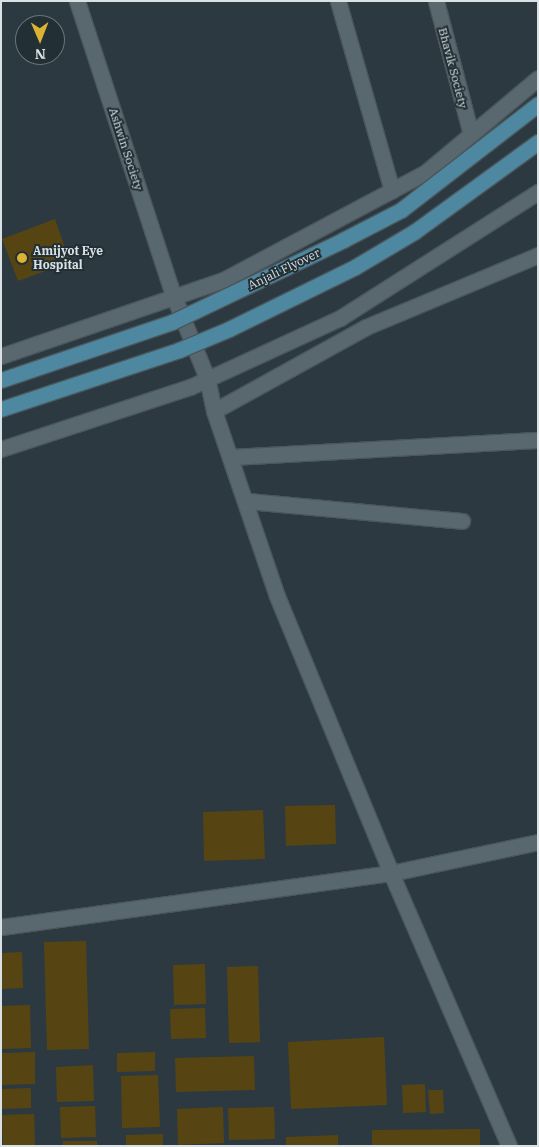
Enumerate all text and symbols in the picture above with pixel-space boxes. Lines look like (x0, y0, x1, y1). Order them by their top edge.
north arrow (15, 15, 65, 65)
street label: Bhavik Society (435, 26, 471, 110)
text: N (35, 45, 46, 63)
street label: Ashwin Society (106, 106, 146, 192)
place label: Amijyot Eye Hospital (33, 244, 103, 272)
street label: Anjali Flyover (246, 245, 322, 293)
marker: Amijyot Eye Hospital (15, 251, 29, 265)

